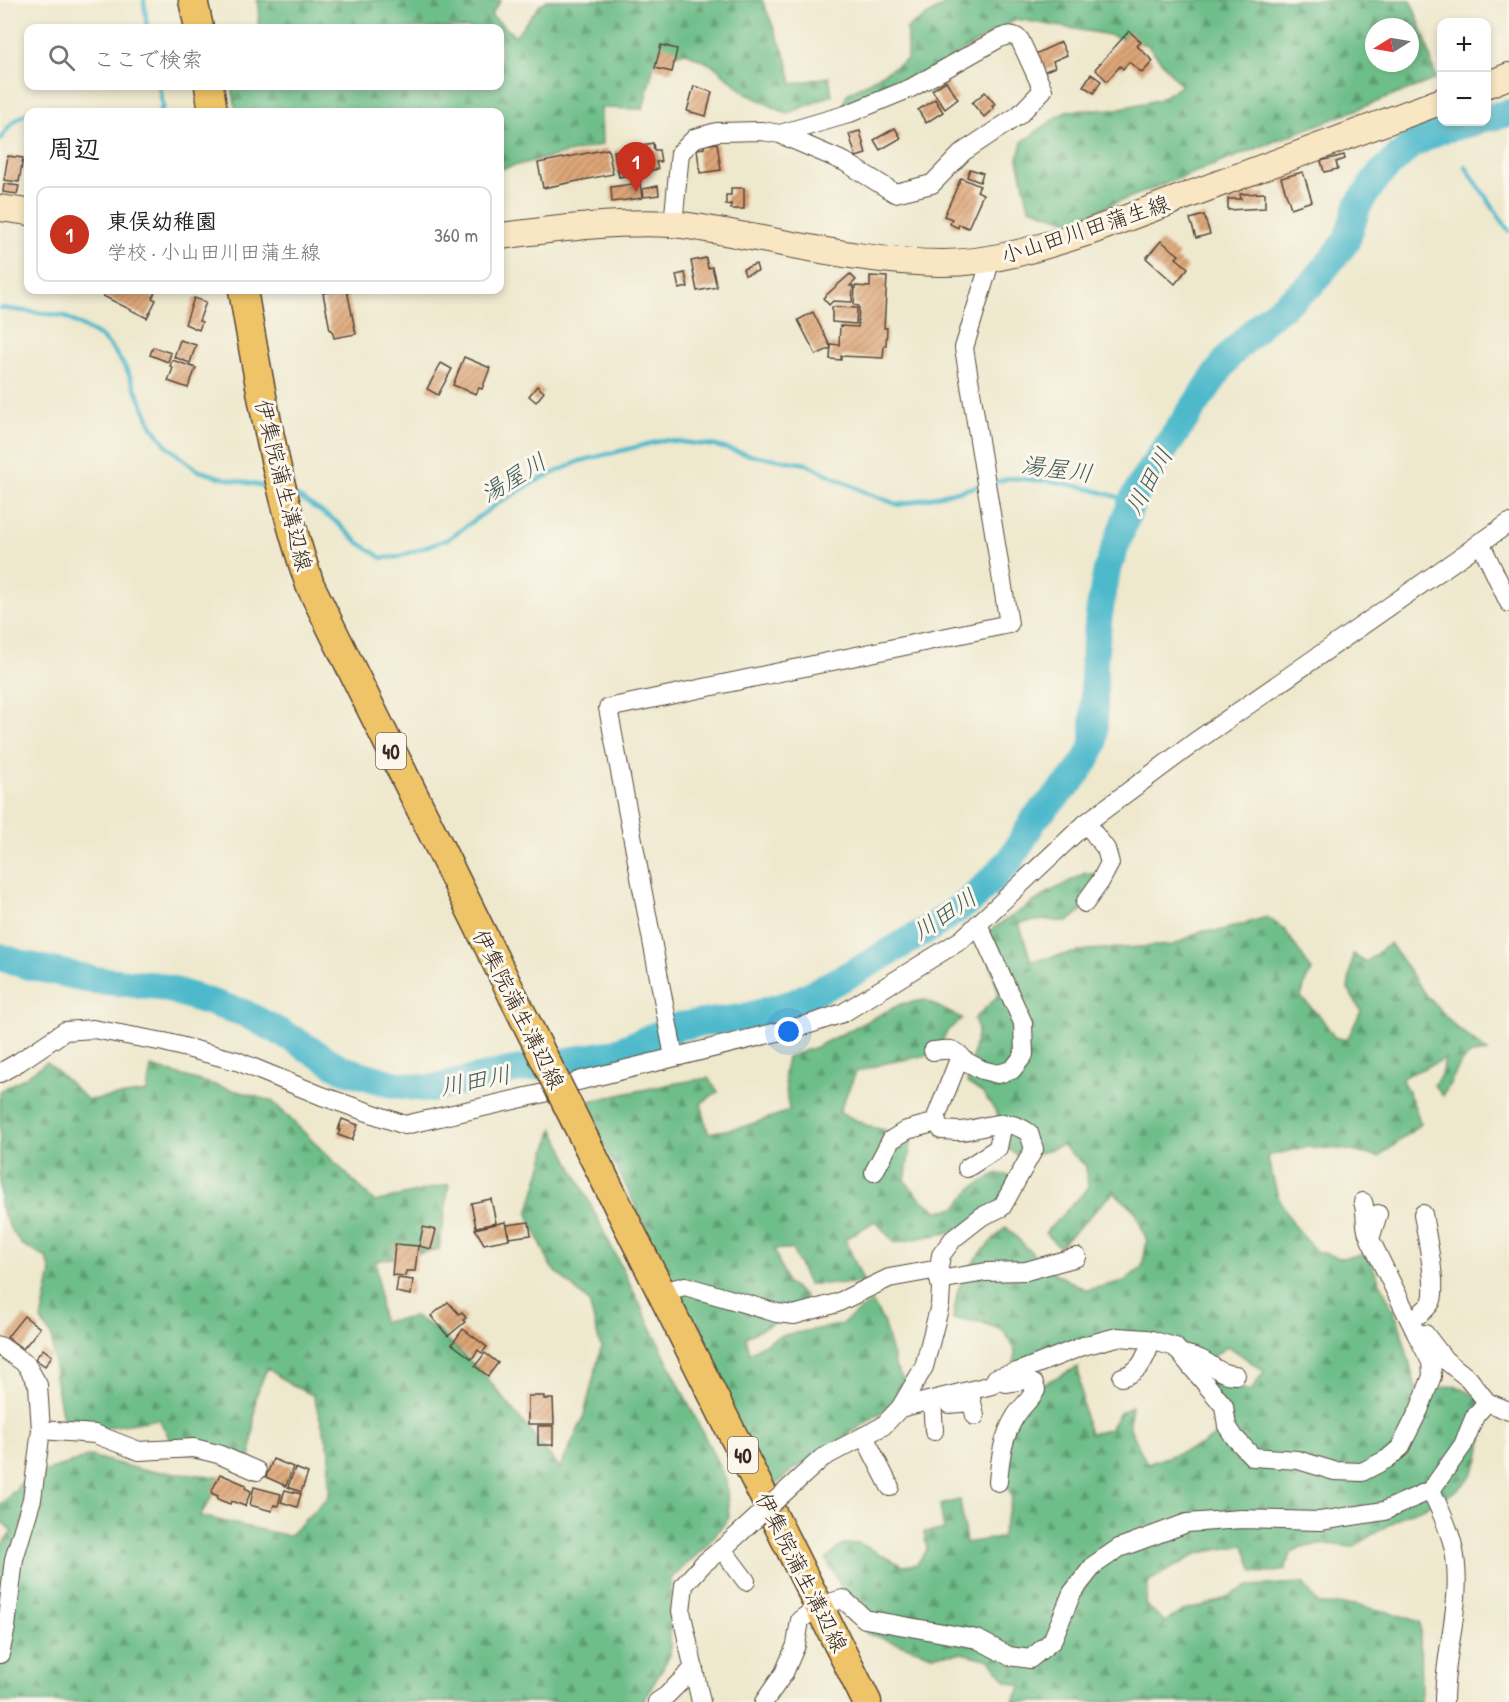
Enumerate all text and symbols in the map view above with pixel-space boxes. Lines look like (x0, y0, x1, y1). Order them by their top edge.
north arrow (1365, 18, 1419, 72)
map controls (1437, 18, 1491, 126)
button: + (1437, 18, 1491, 72)
search box (24, 24, 504, 90)
icon: search (45, 41, 78, 74)
text: ここで検索 (93, 44, 203, 74)
button: − (1437, 72, 1491, 126)
text: 周辺 (48, 131, 100, 166)
pin: 1 (616, 142, 656, 192)
street label: 小山田川田蒲生線 (997, 188, 1173, 270)
text: 東俣幼稚園 (107, 206, 217, 236)
text: 1 (66, 221, 73, 248)
text: 360 m (434, 221, 478, 248)
text: 学校 · 小山田川田蒲生線 (107, 238, 320, 265)
street label: 伊集院蒲生溝辺線 (248, 396, 320, 574)
water label: 川田川 (1117, 442, 1179, 520)
water label: 湯屋川 (474, 445, 552, 509)
water label: 湯屋川 (1019, 447, 1095, 489)
road number: 40 (376, 733, 406, 769)
water label: 川田川 (905, 881, 983, 947)
street label: 伊集院蒲生溝辺線 (466, 924, 572, 1094)
your location (774, 1017, 803, 1046)
water label: 川田川 (437, 1057, 513, 1103)
road number: 40 (728, 1437, 758, 1473)
street label: 伊集院蒲生溝辺線 (749, 1487, 855, 1657)

